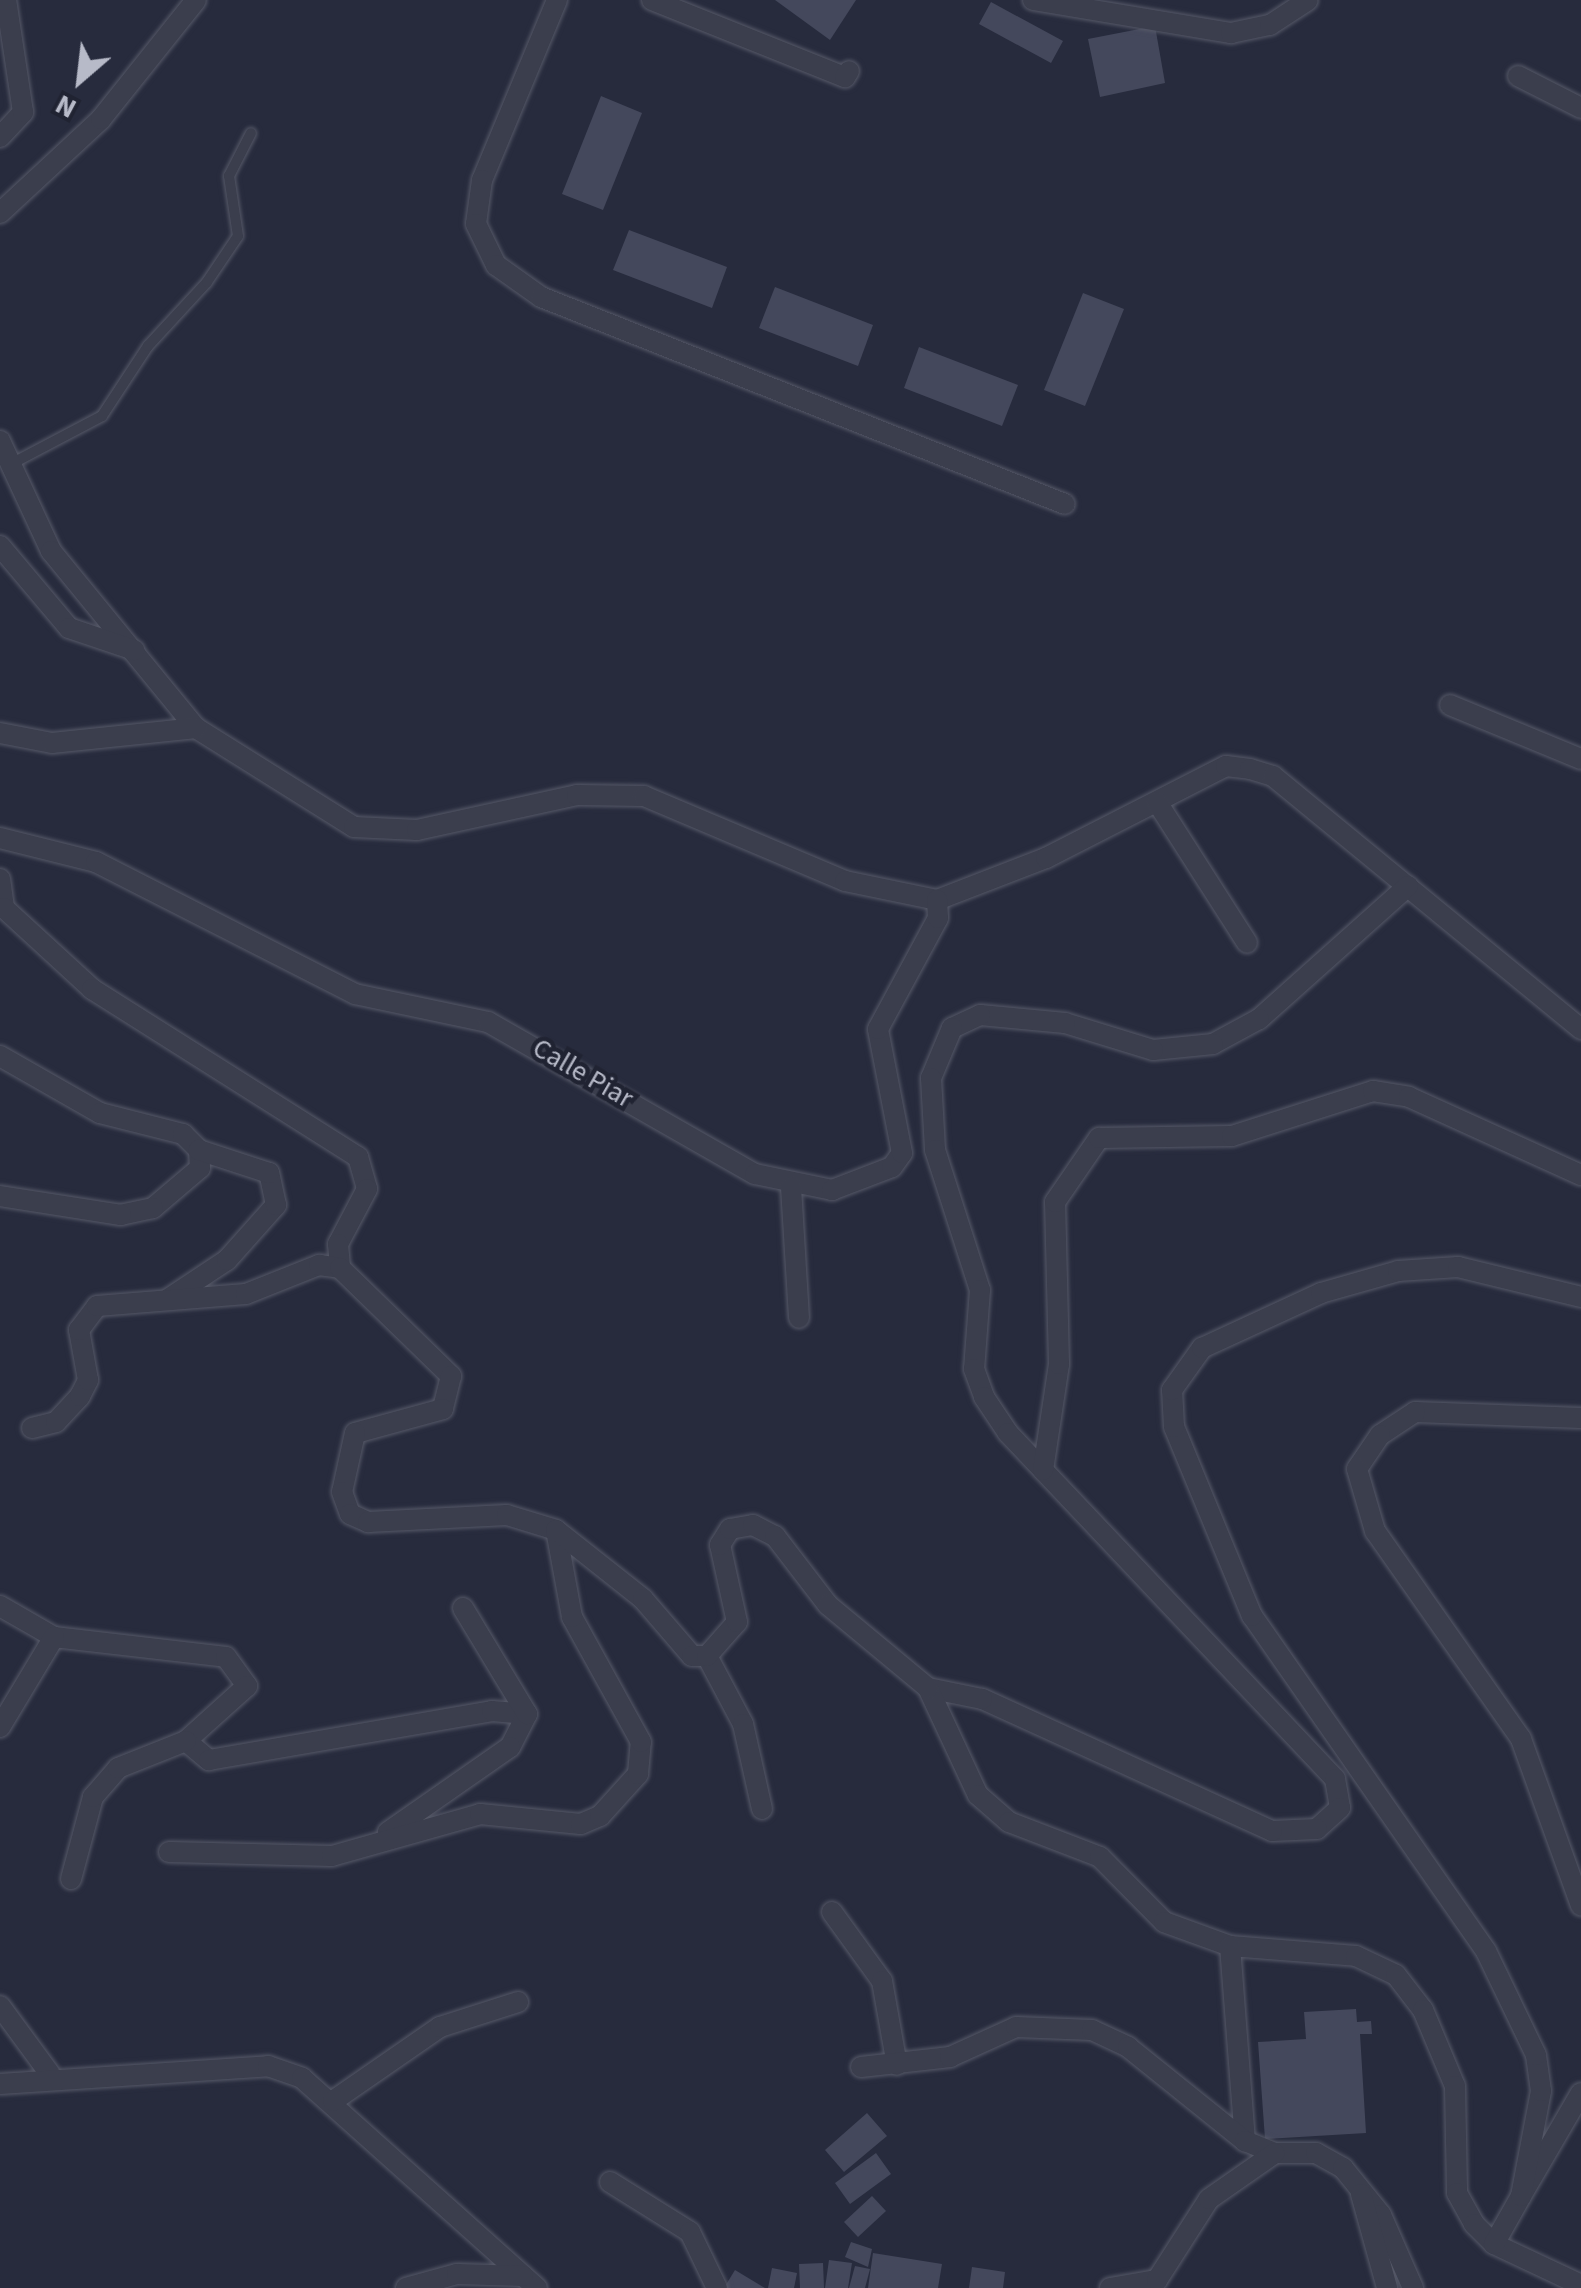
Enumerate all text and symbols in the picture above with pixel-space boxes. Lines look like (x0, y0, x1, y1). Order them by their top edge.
north arrow (30, 30, 130, 130)
text: N (48, 84, 84, 129)
street label: Calle Piar (527, 1031, 639, 1115)

